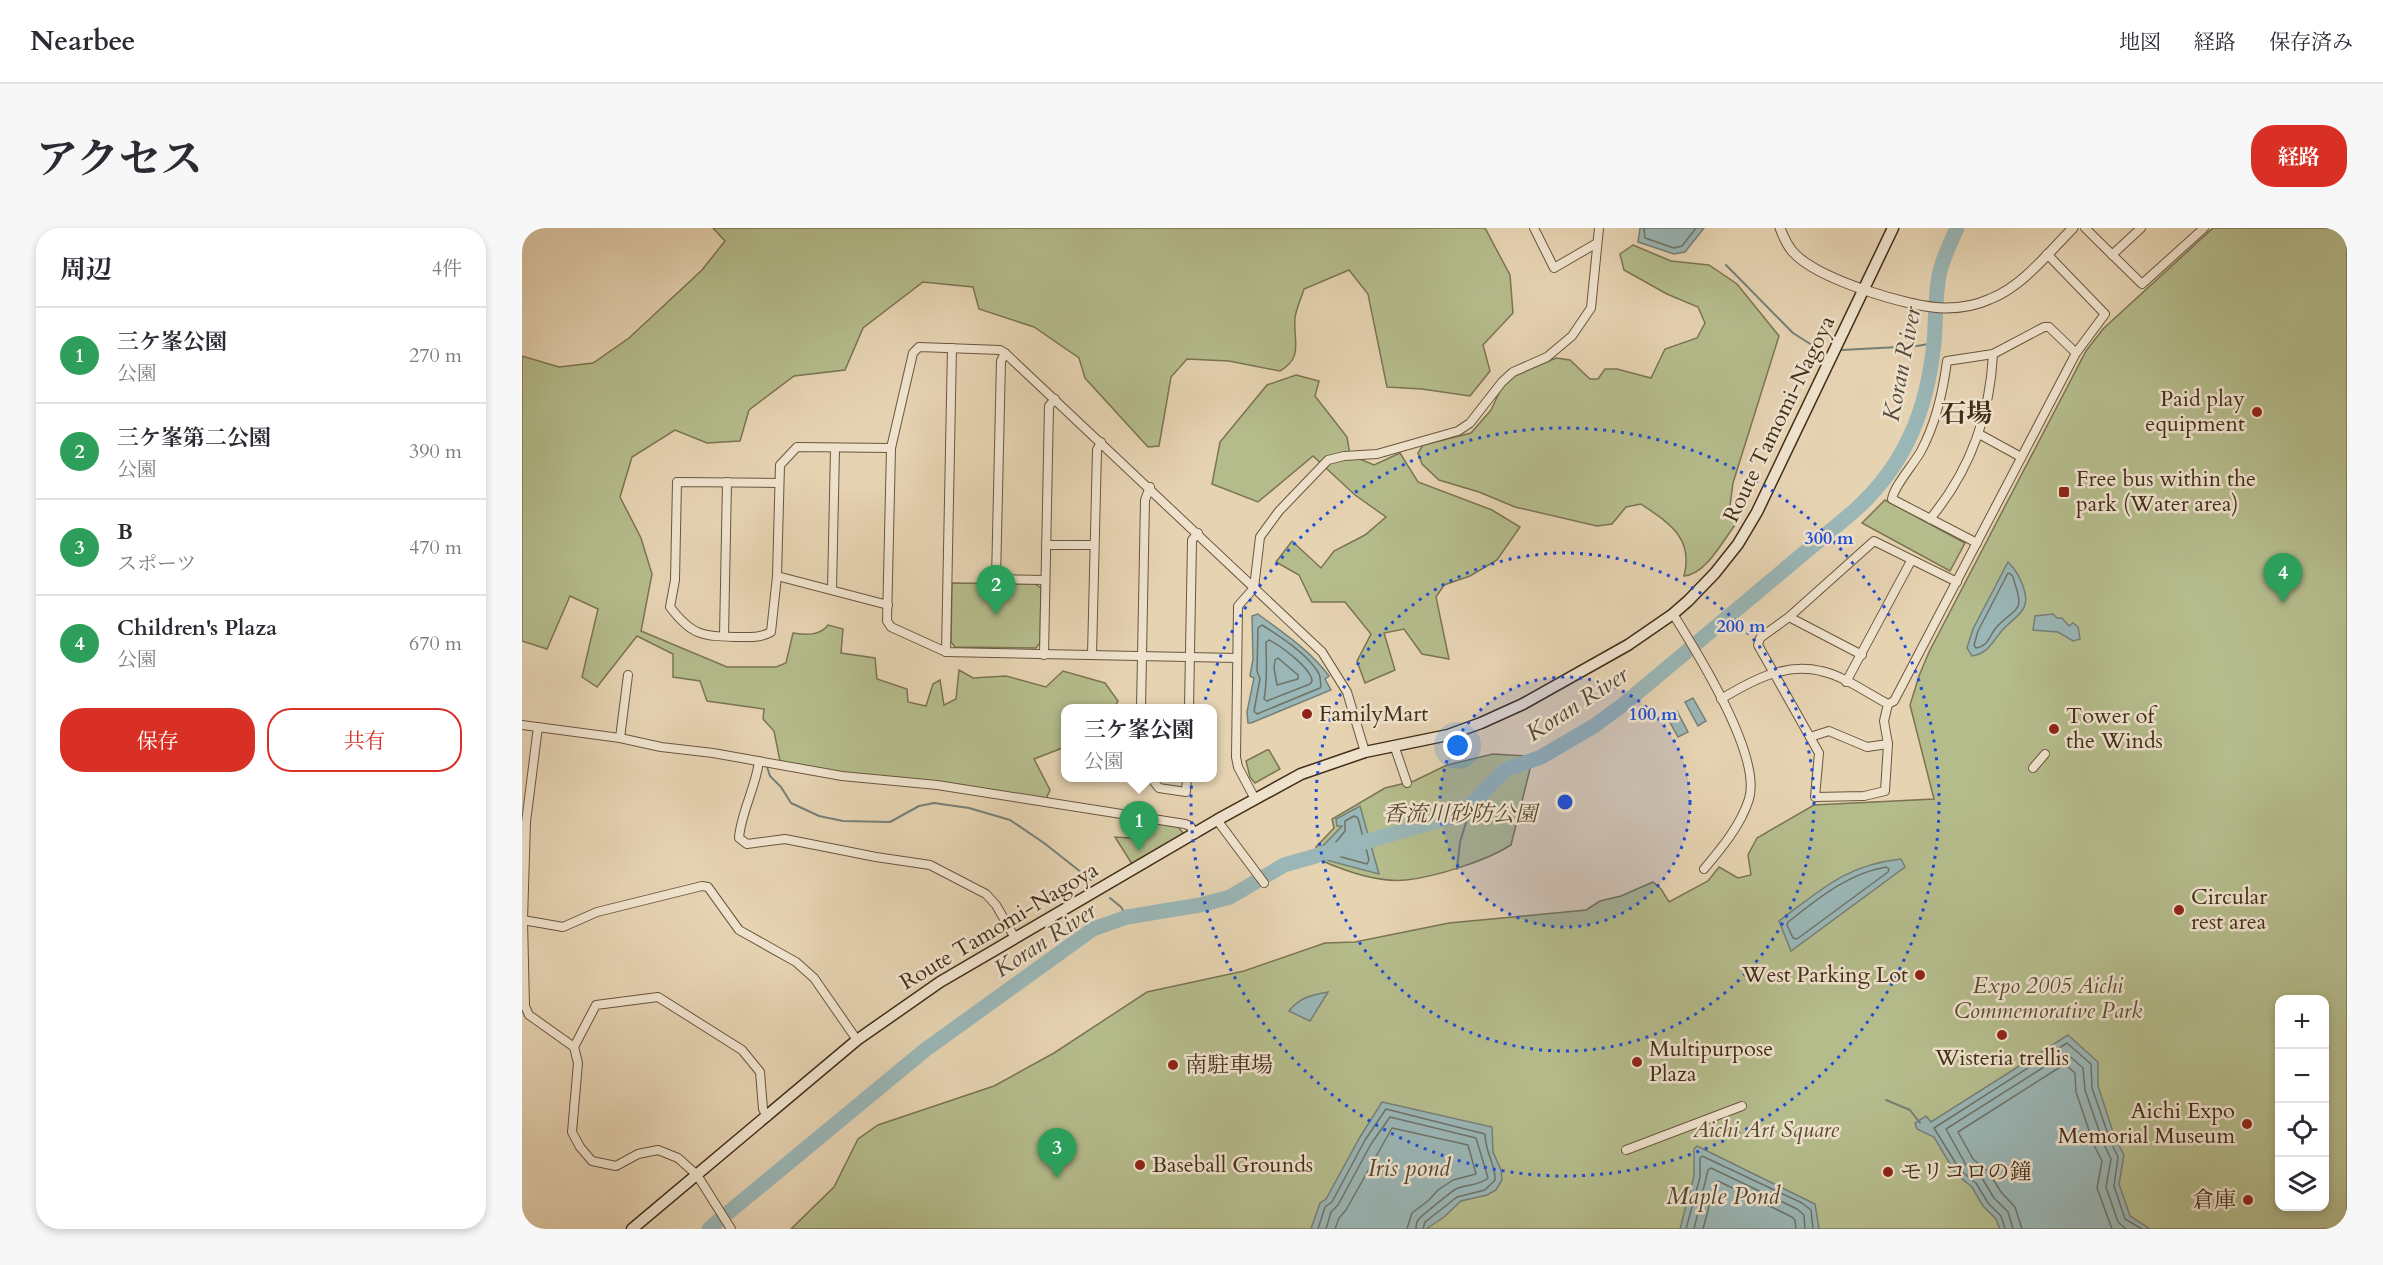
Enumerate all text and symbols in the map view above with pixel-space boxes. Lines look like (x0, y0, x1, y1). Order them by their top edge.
text: Nearbee (30, 22, 135, 60)
text: 地図 (2119, 28, 2161, 57)
text: 経路 (2194, 28, 2236, 57)
text: 保存済み (2269, 28, 2353, 57)
button: 経路 (2251, 125, 2347, 187)
text: アクセス (36, 131, 203, 188)
text: 周辺 (60, 252, 112, 287)
text: 4件 (432, 255, 462, 282)
water label: Koran River (1875, 303, 1929, 424)
street label: Route Tamomi-Nagoya (1716, 310, 1842, 527)
text: 三ケ峯公園 (117, 327, 227, 357)
text: 1 (74, 342, 85, 369)
text: 270 m (409, 342, 462, 369)
text: 公園 (117, 360, 157, 387)
place label: Paid play equipment (2145, 384, 2245, 439)
district label: 石場 (1940, 396, 1992, 431)
marker: Paid play equipment (2250, 405, 2264, 419)
text: 三ケ峯第二公園 (117, 423, 271, 453)
text: 2 (74, 438, 85, 465)
text: 390 m (409, 438, 462, 465)
text: 公園 (117, 456, 157, 483)
place label: Free bus within the park (Water area) (2076, 464, 2256, 519)
marker: Free bus within the park (Water area) (2057, 485, 2071, 499)
text: B (117, 517, 133, 547)
text: 300 m (1804, 526, 1854, 551)
text: 3 (74, 534, 85, 561)
text: 470 m (409, 534, 462, 561)
text: スポーツ (117, 550, 196, 577)
pin: 4 (2264, 554, 2302, 603)
pin: 2 (976, 566, 1016, 615)
text: Children's Plaza (117, 613, 277, 643)
text: 200 m (1716, 614, 1766, 639)
text: 4 (74, 630, 85, 657)
text: 670 m (409, 630, 462, 657)
text: 公園 (117, 646, 157, 673)
water label: Koran River (1519, 658, 1636, 749)
place label: FamilyMart (1319, 699, 1428, 729)
place label: Tower of the Winds (2066, 701, 2163, 756)
text: 100 m (1628, 702, 1678, 727)
popup (1061, 704, 1217, 782)
marker: FamilyMart (1300, 707, 1314, 721)
button: 保存 (60, 708, 255, 772)
button: 共有 (267, 708, 462, 772)
text: 三ケ峯公園 (1084, 715, 1194, 745)
marker: Tower of the Winds (2047, 722, 2061, 736)
your location (1443, 731, 1472, 760)
text: 公園 (1084, 748, 1124, 775)
centre of rings (1555, 792, 1575, 812)
park label: 香流川砂防公園 (1383, 799, 1540, 829)
pin: 1 (1120, 802, 1158, 851)
street label: Route Tamomi-Nagoya (894, 855, 1104, 997)
place label: Circular rest area (2191, 882, 2268, 937)
water label: Koran River (987, 894, 1104, 985)
marker: Circular rest area (2172, 903, 2186, 917)
place label: West Parking Lot (1741, 960, 1908, 990)
marker: West Parking Lot (1913, 968, 1927, 982)
park label: Expo 2005 Aichi Commemorative Park (1954, 971, 2142, 1026)
map controls (2275, 995, 2329, 1211)
button: + (2275, 995, 2329, 1049)
marker: Wisteria trellis (1995, 1028, 2009, 1042)
place label: Multipurpose Plaza (1649, 1034, 1773, 1089)
place label: Wisteria trellis (1934, 1043, 2069, 1073)
button: − (2275, 1049, 2329, 1103)
place label: 南駐車場 (1185, 1050, 1273, 1080)
marker: Multipurpose Plaza (1630, 1055, 1644, 1069)
marker: 南駐車場 (1166, 1058, 1180, 1072)
place label: Aichi Expo Memorial Museum (2058, 1096, 2235, 1151)
button: locate (2275, 1103, 2329, 1157)
park label: Aichi Art Square (1692, 1115, 1840, 1145)
marker: Aichi Expo Memorial Museum (2240, 1117, 2254, 1131)
pin: 3 (1038, 1128, 1076, 1178)
place label: Baseball Grounds (1152, 1150, 1313, 1180)
water label: Iris pond (1368, 1152, 1452, 1185)
place label: モリコロの鐘 (1900, 1157, 2032, 1187)
button: layers (2275, 1157, 2329, 1211)
marker: Baseball Grounds (1133, 1158, 1147, 1172)
marker: モリコロの鐘 (1881, 1165, 1895, 1179)
water label: Maple Pond (1666, 1180, 1781, 1213)
place label: 倉庫 (2192, 1185, 2236, 1215)
marker: 倉庫 (2241, 1193, 2255, 1207)

